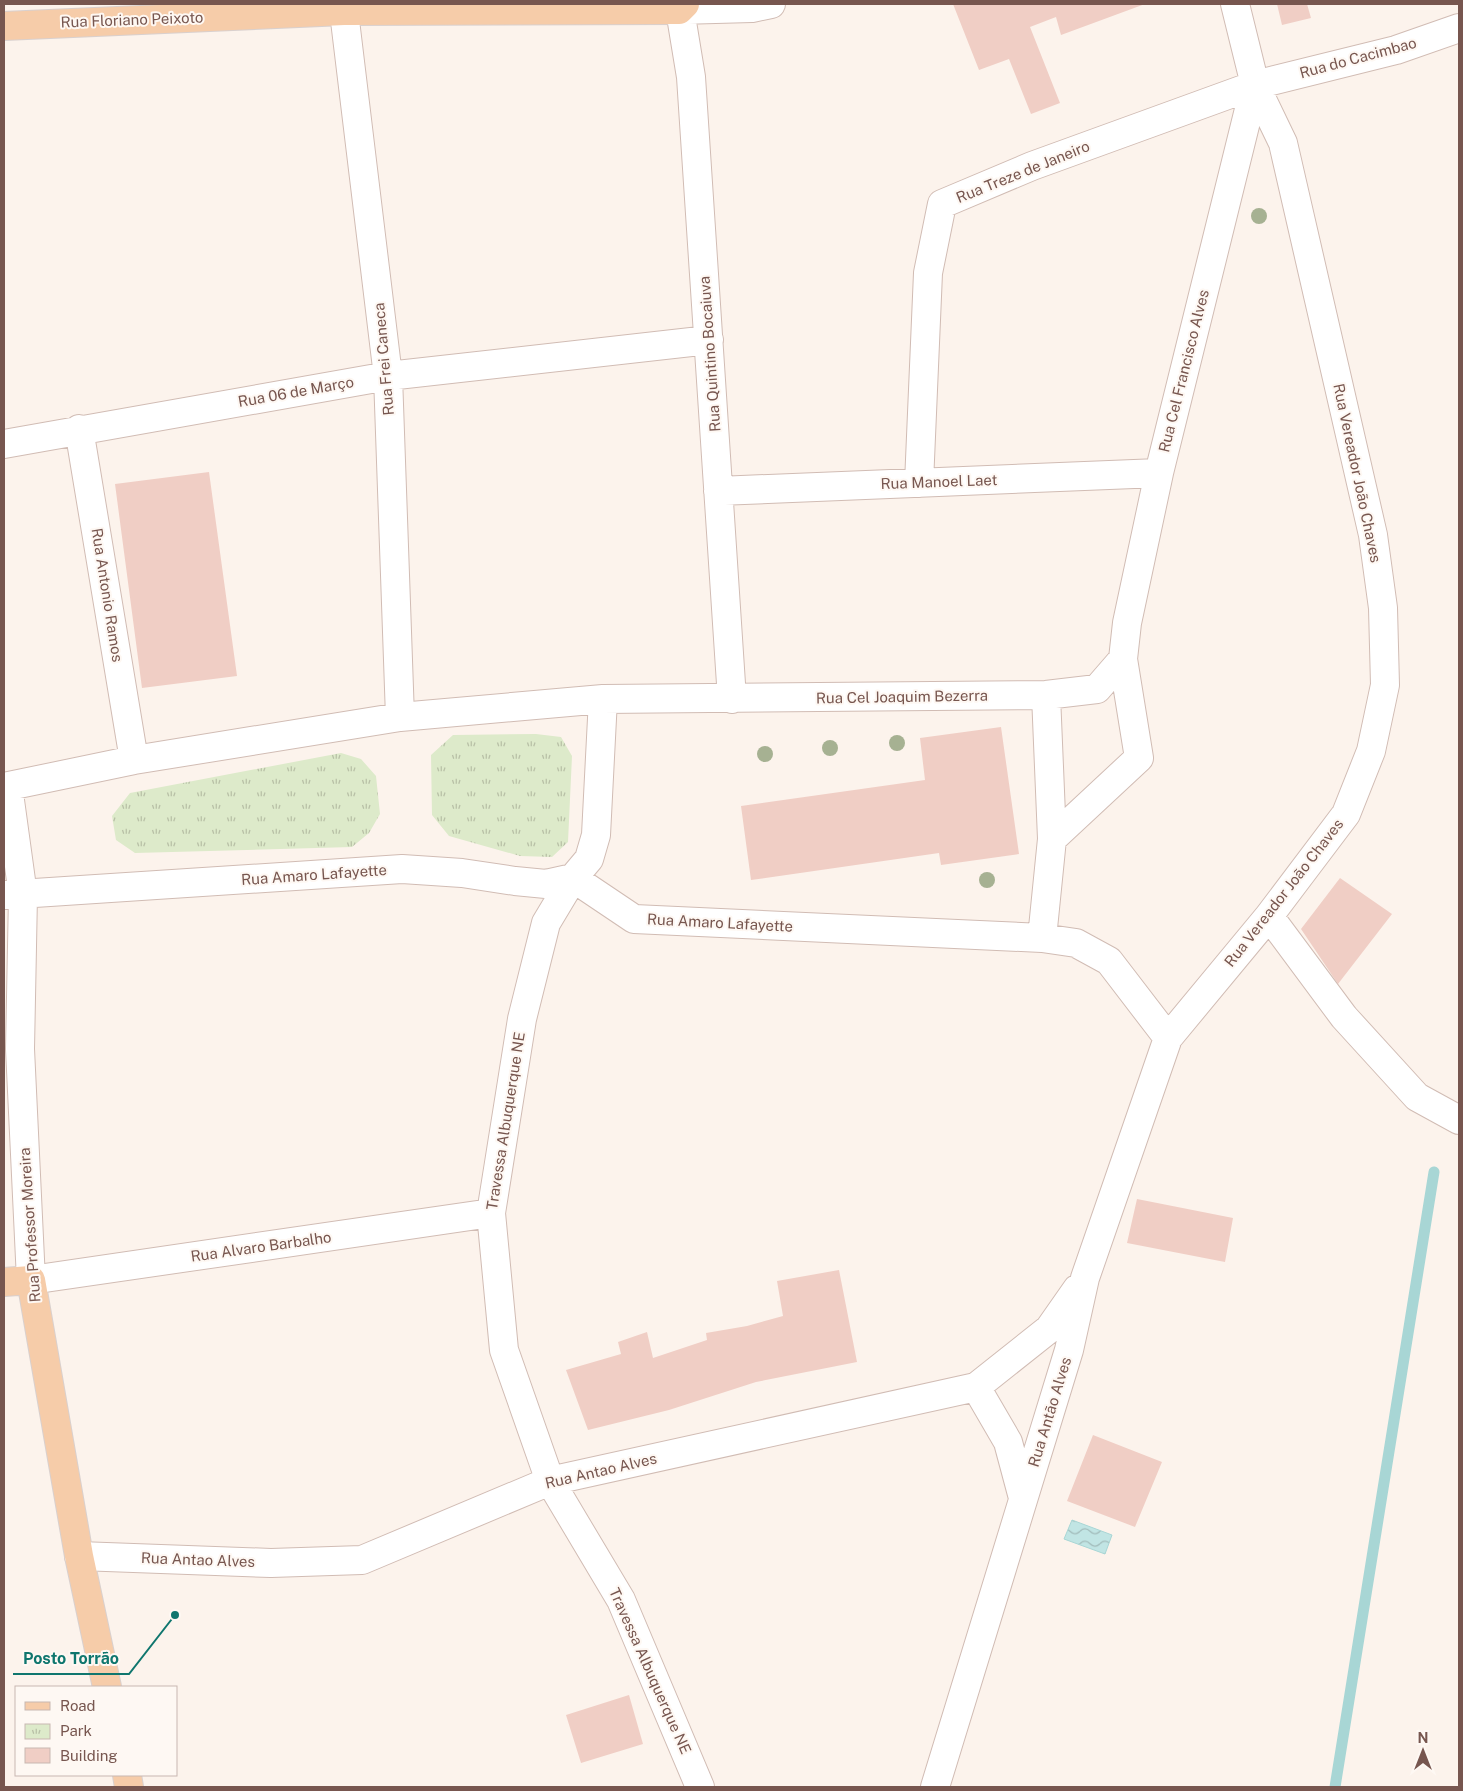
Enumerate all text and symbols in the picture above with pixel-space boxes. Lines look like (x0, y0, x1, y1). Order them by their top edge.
street label: Rua Floriano Peixoto (60, 9, 204, 30)
street label: Rua do Cacimbao (1298, 34, 1418, 81)
street label: Rua Treze de Janeiro (954, 137, 1092, 206)
street label: Rua Quintino Bocaiuva (696, 276, 723, 433)
street label: Rua Cel Francisco Alves (1155, 288, 1212, 454)
street label: Rua Frei Caneca (370, 302, 397, 416)
street label: Rua 06 de Março (237, 373, 355, 410)
street label: Rua Vereador João Chaves (1330, 382, 1385, 564)
street label: Rua Manoel Laet (880, 471, 998, 492)
street label: Rua Antonio Ramos (89, 527, 126, 663)
street label: Rua Cel Joaquim Bezerra (816, 686, 988, 707)
street label: Rua Vereador João Chaves (1221, 816, 1347, 970)
street label: Rua Amaro Lafayette (241, 861, 387, 888)
street label: Rua Amaro Lafayette (647, 910, 793, 935)
street label: Travessa Albuquerque NE (483, 1031, 528, 1211)
street label: Rua Professor Moreira (16, 1147, 43, 1303)
street label: Rua Alvaro Barbalho (189, 1228, 332, 1265)
street label: Rua Antão Alves (1025, 1355, 1074, 1469)
street label: Rua Antao Alves (543, 1449, 658, 1492)
street label: Rua Antao Alves (141, 1549, 255, 1570)
street label: Travessa Albuquerque NE (606, 1585, 695, 1756)
callout: Posto Torrão (13, 1643, 129, 1674)
text: Posto Torrão (23, 1649, 119, 1668)
legend (15, 1686, 178, 1776)
text: Road (60, 1697, 96, 1714)
text: Park (60, 1722, 92, 1739)
north arrow (1398, 1726, 1448, 1776)
text: N (1418, 1730, 1428, 1746)
text: Building (60, 1747, 118, 1764)

